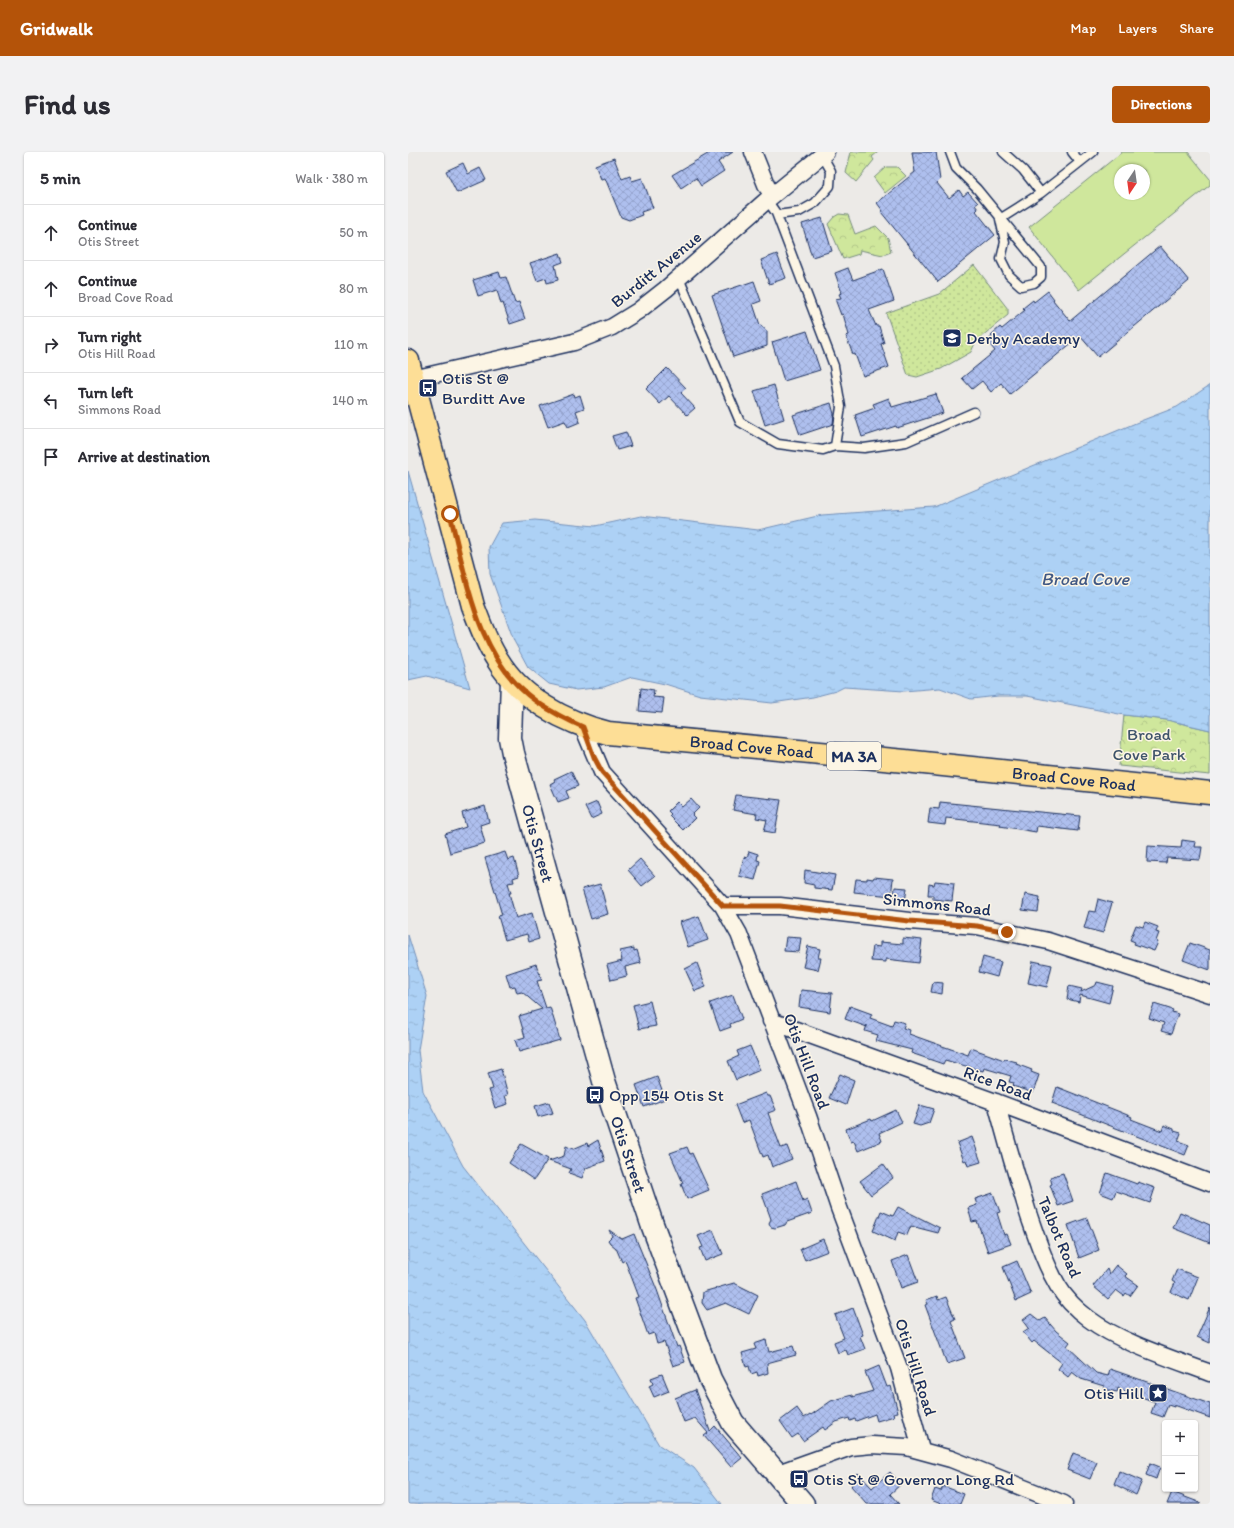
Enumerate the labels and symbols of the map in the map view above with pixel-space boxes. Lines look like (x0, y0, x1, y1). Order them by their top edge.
north arrow (1114, 164, 1150, 200)
street label: Burditt Avenue (607, 226, 705, 312)
school or university icon: Derby Academy (941, 327, 963, 349)
place label: Derby Academy (966, 328, 1080, 348)
place label: Otis St @ Burditt Ave (442, 368, 525, 408)
bus stop icon: Otis St @ Burditt Ave (417, 377, 439, 399)
route start (441, 505, 459, 523)
water label: Broad Cove (1041, 568, 1130, 590)
park label: Broad Cove Park (1112, 724, 1186, 764)
street label: Broad Cove Road (689, 731, 815, 762)
road number: MA 3A (827, 742, 881, 770)
street label: Broad Cove Road (1011, 762, 1138, 795)
street label: Otis Street (518, 802, 559, 885)
street label: Simmons Road (882, 888, 992, 920)
route end (998, 923, 1016, 941)
street label: Otis Hill Road (780, 1010, 834, 1112)
street label: Rice Road (961, 1061, 1035, 1105)
bus stop icon: Opp 154 Otis St (584, 1084, 606, 1106)
place label: Opp 154 Otis St (609, 1085, 724, 1105)
street label: Otis Street (606, 1113, 651, 1196)
street label: Talbot Road (1034, 1193, 1086, 1281)
street label: Otis Hill Road (891, 1316, 941, 1418)
place icon: Otis Hill (1147, 1382, 1169, 1404)
place label: Otis Hill (1084, 1383, 1144, 1403)
bus stop icon: Otis St @ Governor Long Rd (788, 1468, 810, 1490)
place label: Otis St @ Governor Long Rd (813, 1469, 1015, 1489)

